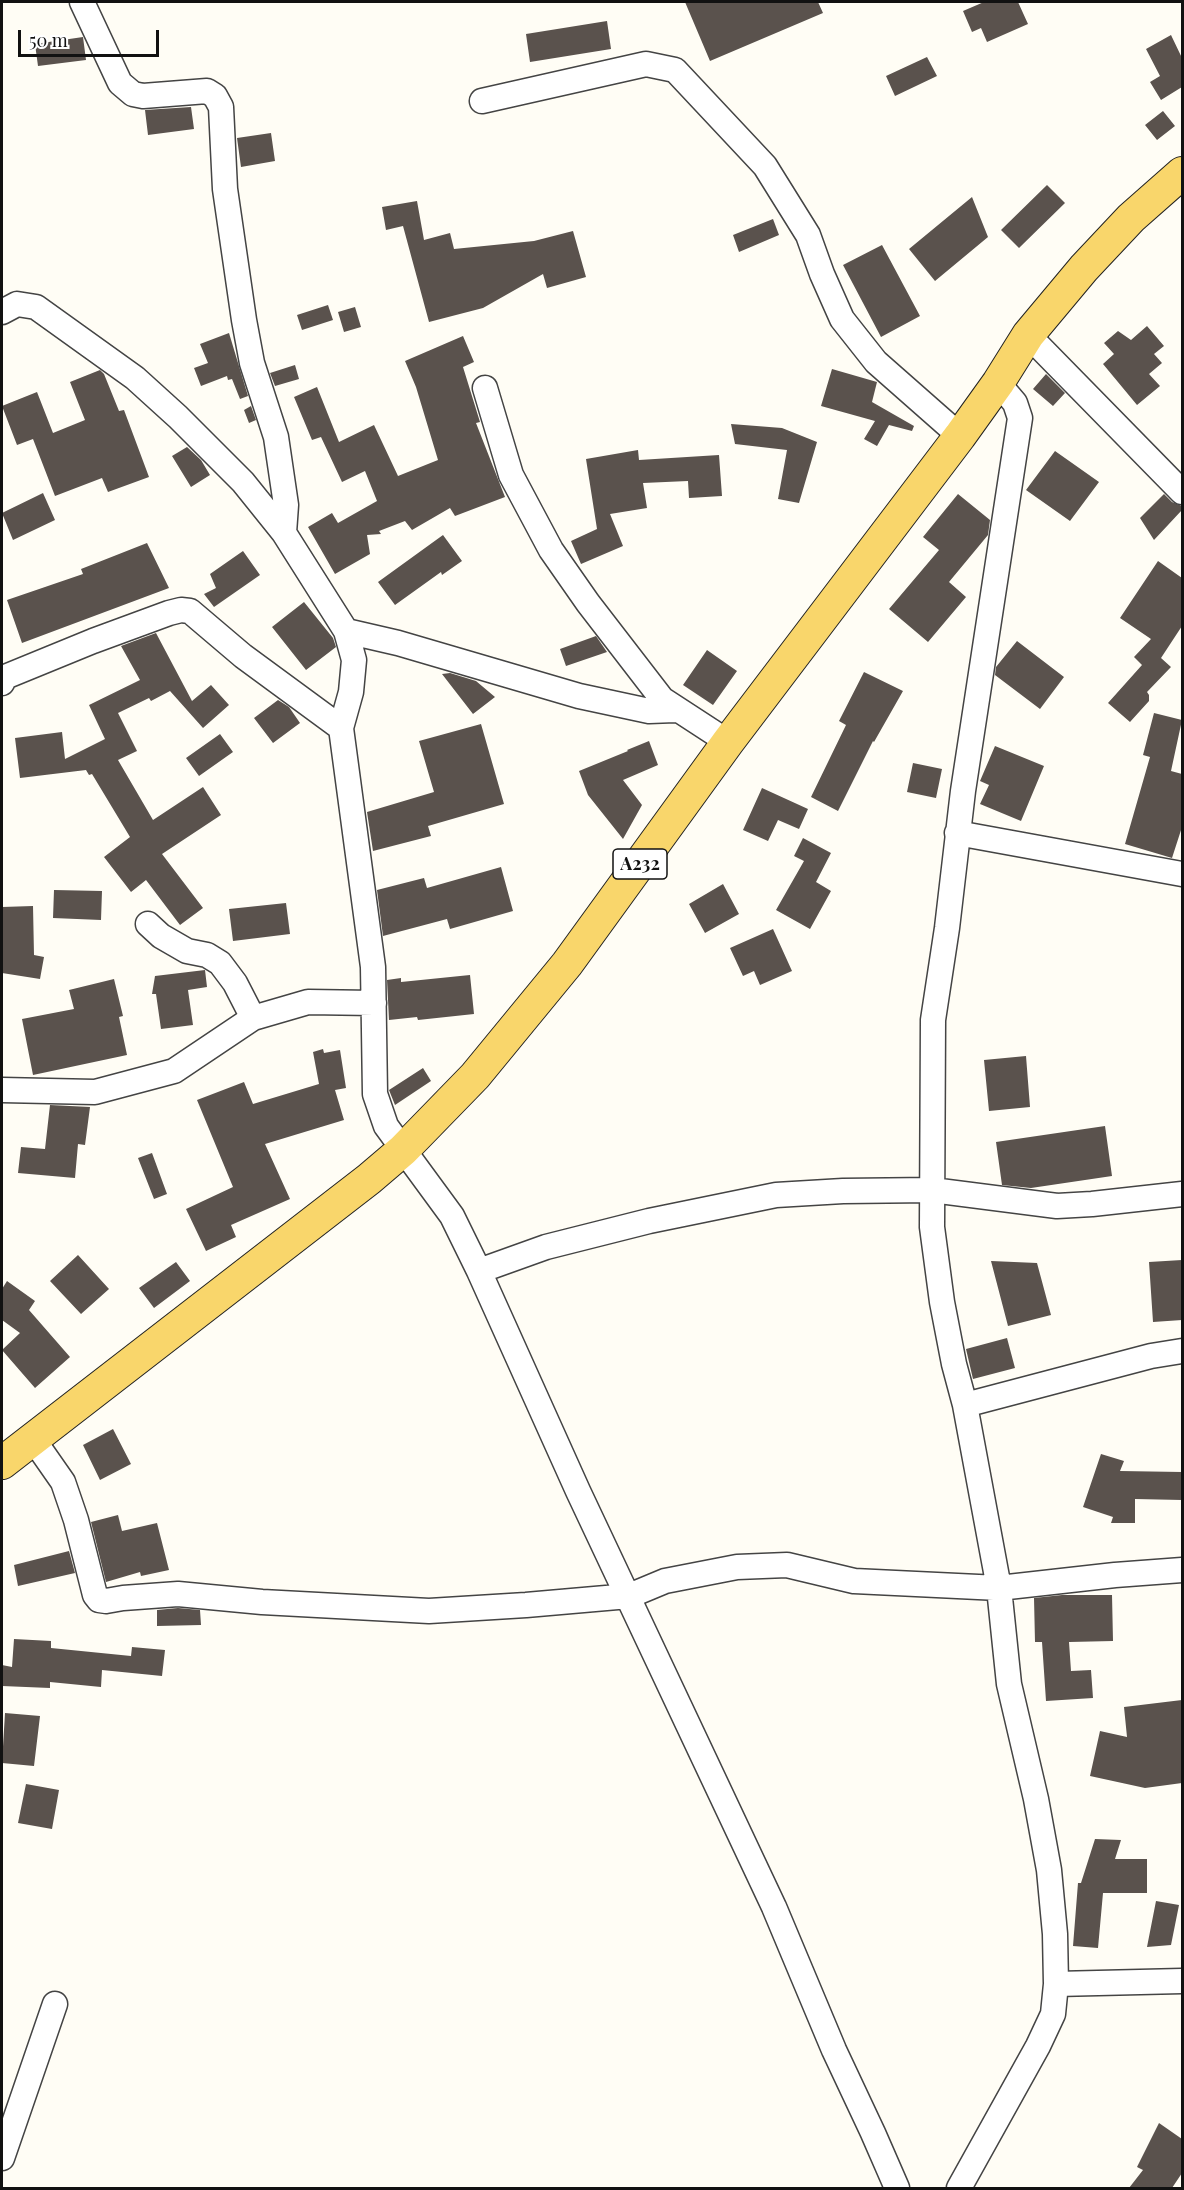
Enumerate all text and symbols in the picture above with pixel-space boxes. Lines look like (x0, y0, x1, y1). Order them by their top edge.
scale bar (21, 18, 162, 56)
text: 50 m (29, 28, 68, 52)
road number: A232 (613, 849, 667, 879)

